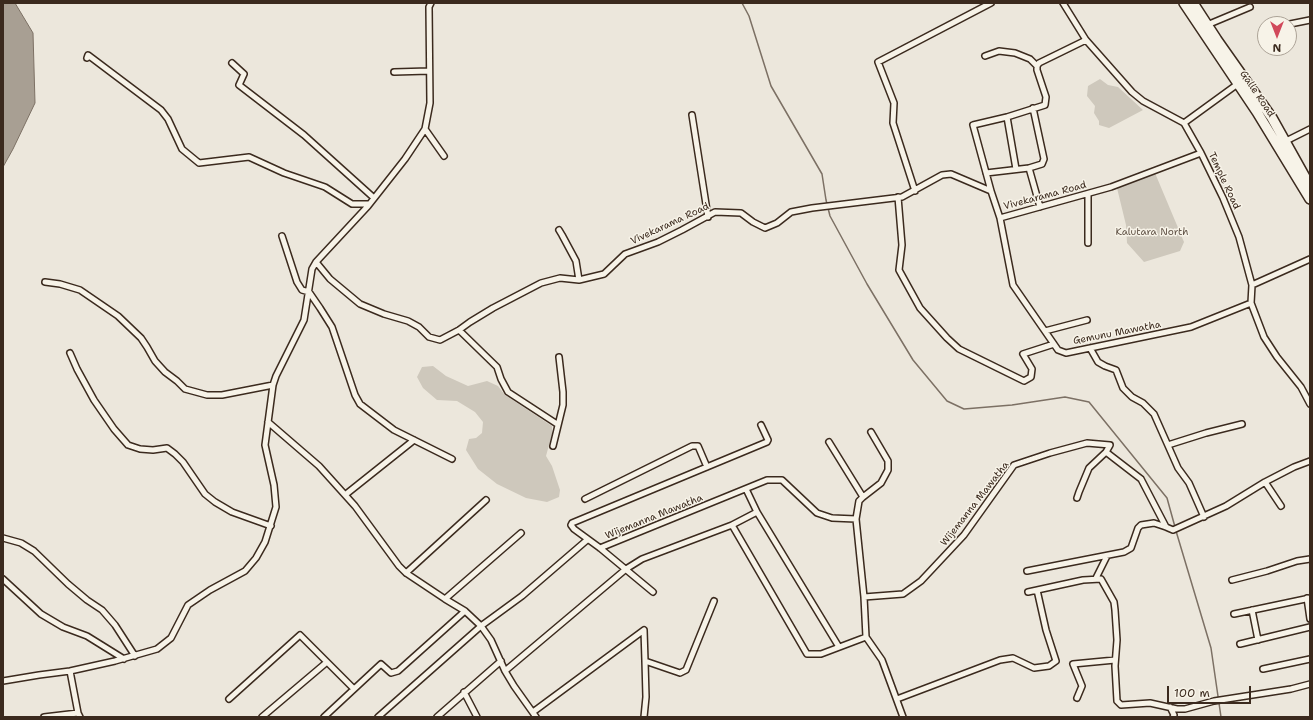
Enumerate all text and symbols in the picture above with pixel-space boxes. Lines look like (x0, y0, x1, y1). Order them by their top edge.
north arrow (1257, 16, 1297, 56)
text: N (1273, 40, 1281, 55)
street label: Galle Road (1237, 68, 1277, 120)
street label: Temple Road (1206, 150, 1242, 212)
street label: Vivekarama Road (1002, 179, 1088, 213)
street label: Vivekarama Road (629, 201, 711, 247)
park label: Kalutara North (1115, 226, 1189, 238)
street label: Gemunu Mawatha (1072, 319, 1162, 347)
street label: Wijemanna Mawatha (938, 459, 1012, 549)
street label: Wijemanna Mawatha (604, 492, 704, 542)
scale bar (1169, 678, 1253, 704)
text: 100 m (1174, 685, 1210, 701)

